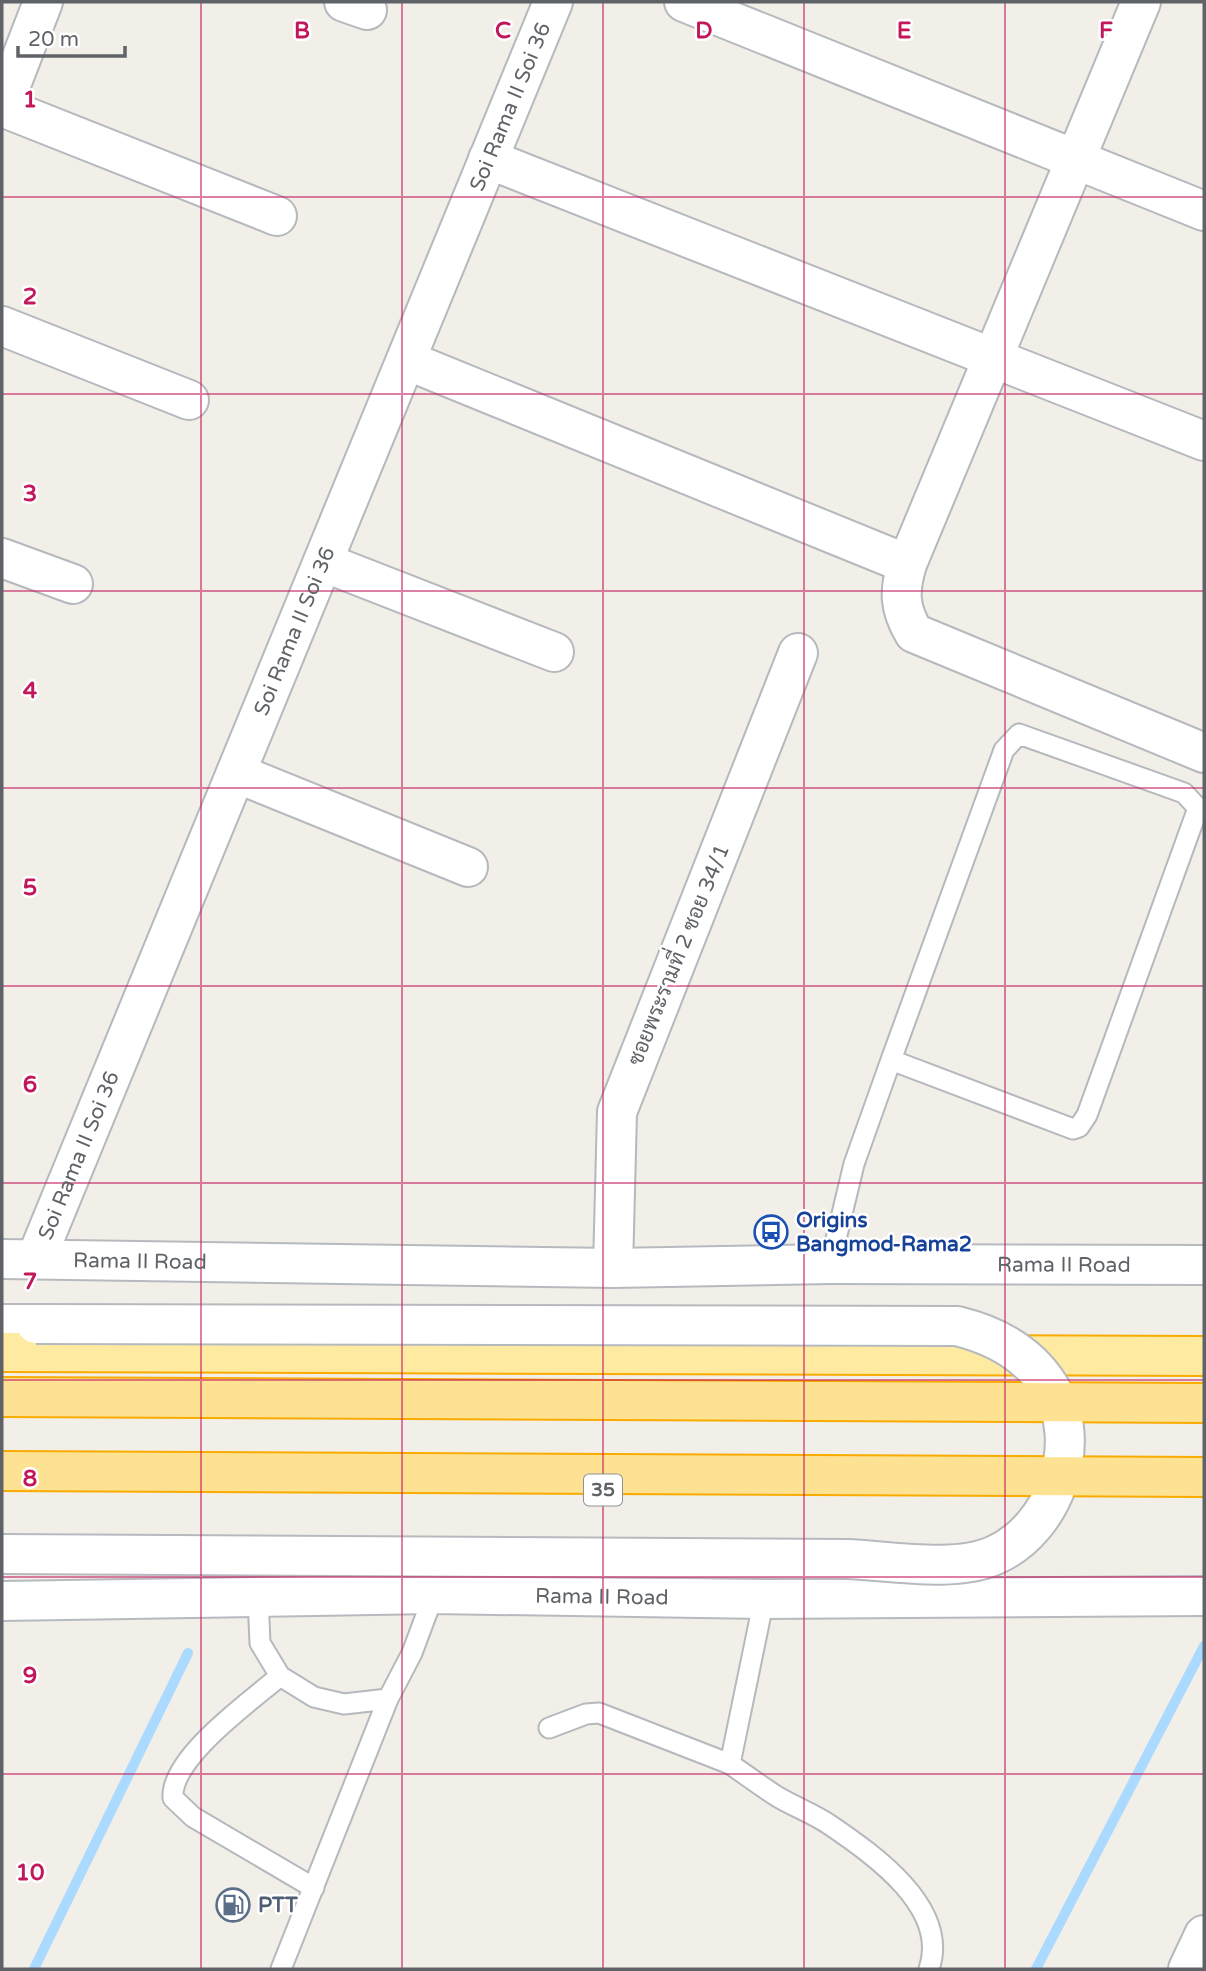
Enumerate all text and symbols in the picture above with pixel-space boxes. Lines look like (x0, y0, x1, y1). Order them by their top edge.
scale bar (18, 14, 124, 58)
text: B (294, 17, 310, 45)
text: C (495, 17, 511, 45)
text: D (695, 17, 713, 45)
text: E (897, 17, 911, 45)
text: F (1099, 17, 1113, 45)
street label: Soi Rama II Soi 36 (464, 19, 556, 195)
text: 20 m (28, 27, 79, 52)
text: 1 (23, 86, 37, 114)
text: 2 (23, 283, 37, 311)
text: 3 (23, 480, 37, 508)
street label: Soi Rama II Soi 36 (248, 543, 340, 719)
text: 4 (23, 677, 38, 705)
street label: ซอยพระรามที่ 2 ซอย 34/1 (616, 838, 735, 1069)
text: 5 (23, 874, 37, 902)
street label: Soi Rama II Soi 36 (33, 1067, 124, 1243)
text: 6 (23, 1071, 37, 1099)
place label: Origins Bangmod-Rama2 (796, 1208, 972, 1257)
bus stop icon: Origins Bangmod-Rama2 (752, 1213, 790, 1251)
street label: Rama II Road (73, 1248, 207, 1275)
street label: Rama II Road (997, 1252, 1131, 1277)
text: 7 (23, 1268, 37, 1296)
text: 8 (23, 1465, 37, 1493)
road number: 35 (584, 1474, 622, 1506)
street label: Rama II Road (535, 1583, 669, 1610)
text: 9 (23, 1662, 37, 1690)
text: 10 (16, 1859, 44, 1887)
fuel station icon: PTT (214, 1886, 252, 1924)
place label: PTT (258, 1893, 298, 1918)

